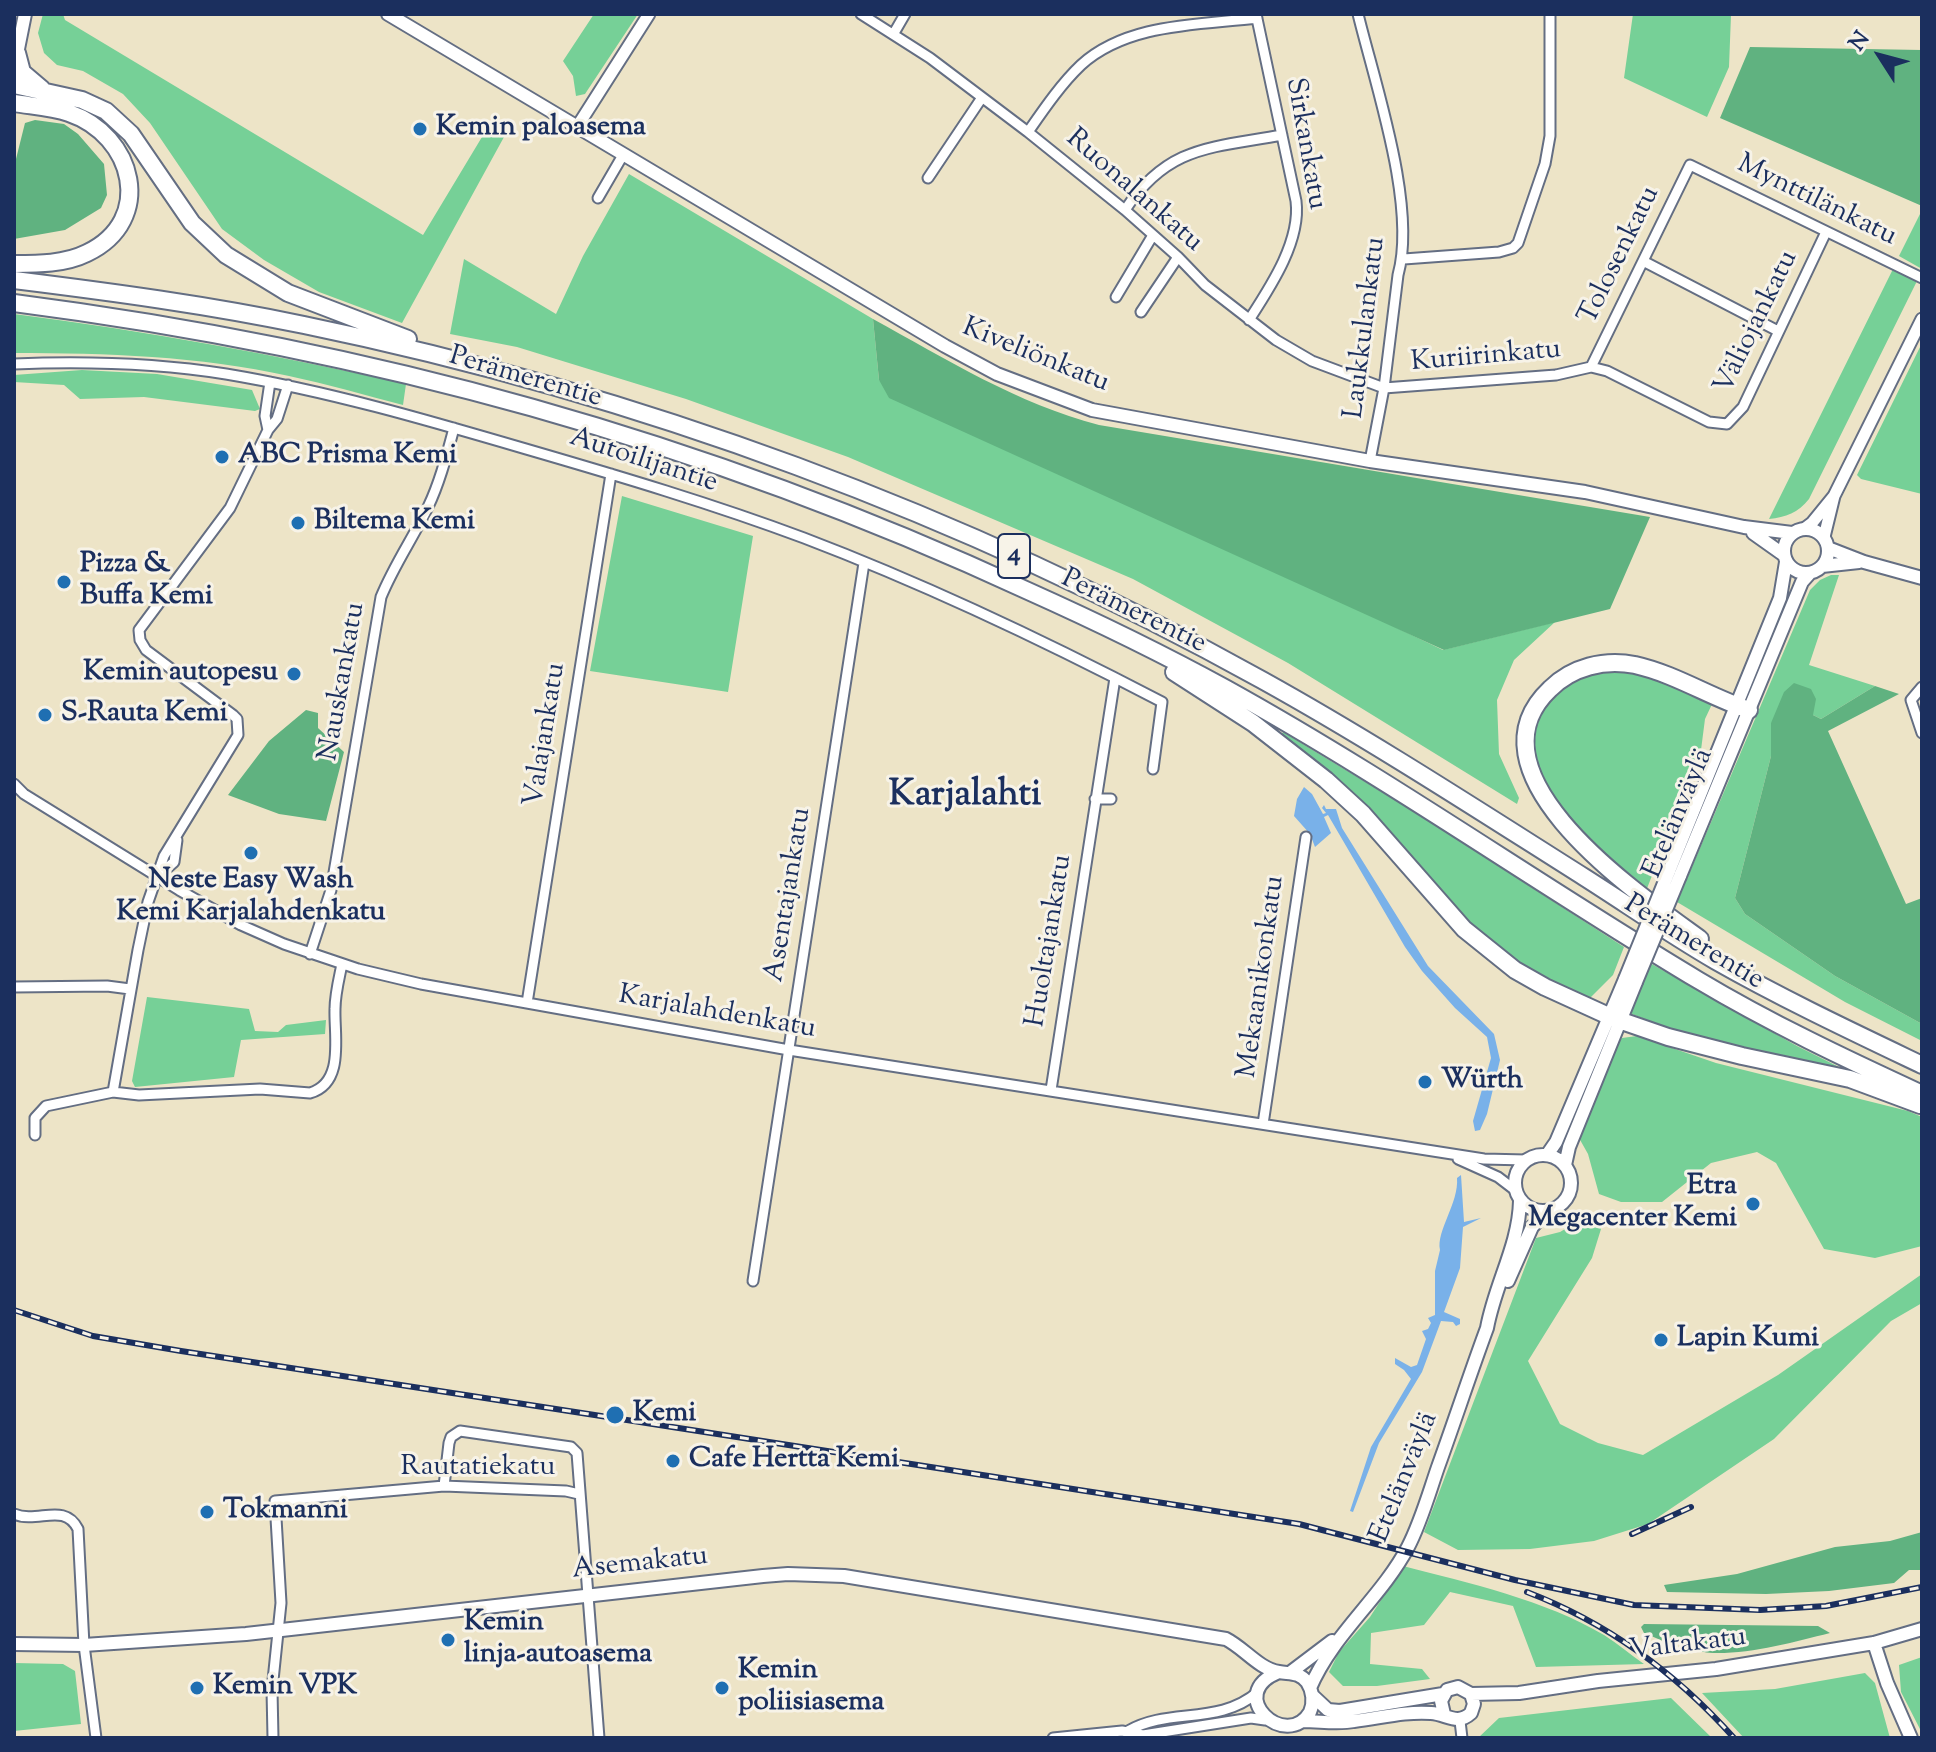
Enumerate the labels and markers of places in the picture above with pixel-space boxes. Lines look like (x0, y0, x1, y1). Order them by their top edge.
place label: Kemin paloasema (436, 112, 646, 146)
marker: Kemin paloasema (411, 120, 429, 138)
place label: ABC Prisma Kemi (238, 440, 457, 474)
marker: ABC Prisma Kemi (213, 448, 231, 466)
place label: Biltema Kemi (314, 506, 475, 540)
marker: Biltema Kemi (289, 514, 307, 532)
place label: Pizza & Buffa Kemi (80, 549, 213, 615)
marker: Pizza & Buffa Kemi (55, 573, 73, 591)
place label: Kemin autopesu (83, 657, 278, 691)
marker: Kemin autopesu (285, 665, 303, 683)
place label: S-Rauta Kemi (61, 698, 228, 732)
marker: S-Rauta Kemi (36, 706, 54, 724)
marker: Neste Easy Wash Kemi Karjalahdenkatu (242, 844, 260, 862)
place label: Neste Easy Wash Kemi Karjalahdenkatu (117, 865, 385, 931)
place label: Würth (1441, 1065, 1523, 1099)
marker: Würth (1416, 1073, 1434, 1091)
place label: Etra Megacenter Kemi (1528, 1171, 1737, 1237)
marker: Etra Megacenter Kemi (1744, 1195, 1762, 1213)
place label: Lapin Kumi (1677, 1323, 1819, 1357)
marker: Lapin Kumi (1652, 1331, 1670, 1349)
place label: Kemi (633, 1398, 696, 1432)
marker: Kemi (604, 1404, 626, 1426)
place label: Cafe Hertta Kemi (689, 1444, 899, 1478)
marker: Cafe Hertta Kemi (664, 1452, 682, 1470)
place label: Tokmanni (223, 1495, 348, 1529)
marker: Tokmanni (198, 1503, 216, 1521)
place label: Kemin linja-autoasema (464, 1607, 652, 1673)
marker: Kemin linja-autoasema (439, 1631, 457, 1649)
place label: Kemin poliisiasema (738, 1655, 884, 1721)
place label: Kemin VPK (213, 1671, 357, 1705)
marker: Kemin VPK (188, 1679, 206, 1697)
marker: Kemin poliisiasema (713, 1679, 731, 1697)

